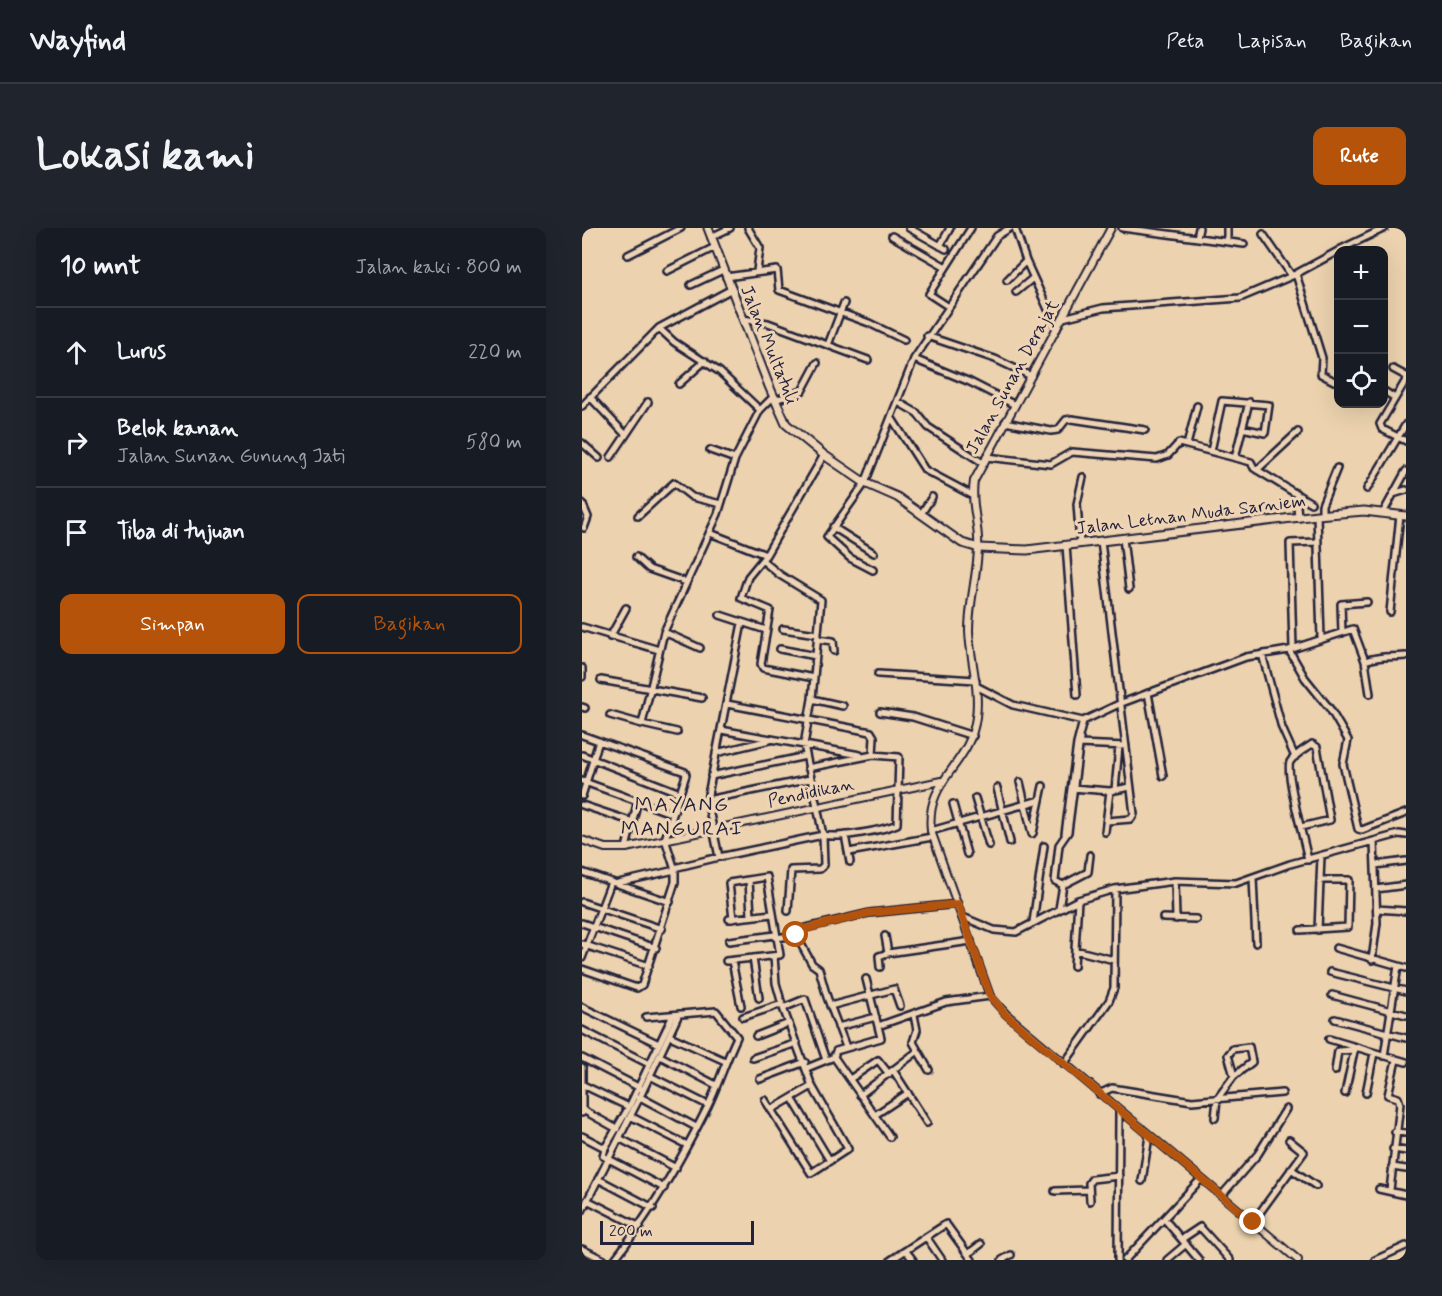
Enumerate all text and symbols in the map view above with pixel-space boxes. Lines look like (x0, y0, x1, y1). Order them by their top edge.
text: Wayfind (30, 23, 126, 60)
text: Peta (1166, 27, 1205, 55)
text: Lapisan (1238, 27, 1307, 55)
text: Bagikan (1340, 27, 1412, 55)
button: Rute (1313, 127, 1406, 185)
text: Lokasi kami (36, 129, 255, 184)
map controls (1334, 246, 1388, 408)
button: + (1334, 246, 1388, 300)
text: 10 mnt (60, 250, 141, 284)
text: Jalan kaki · 800 m (355, 254, 522, 281)
street label: Jalan Multatuli (734, 282, 804, 408)
street label: Jalan Sunan Derajat (961, 295, 1066, 458)
button: − (1334, 300, 1388, 354)
icon: ahead (60, 336, 93, 369)
text: Lurus (117, 338, 166, 366)
text: 220 m (468, 339, 522, 366)
button: locate (1334, 354, 1388, 408)
text: Belok kanan (117, 415, 238, 443)
icon: right (60, 426, 93, 459)
text: 580 m (466, 429, 522, 456)
text: Jalan Sunan Gunung Jati (117, 443, 345, 470)
street label: Jalan Letnan Muda Sarniem (1075, 489, 1307, 541)
icon: arrive (60, 516, 93, 549)
text: Tiba di tujuan (117, 518, 245, 546)
button: Simpan (60, 594, 285, 654)
button: Bagikan (297, 594, 522, 654)
street label: Pendidikan (766, 772, 856, 814)
district label: MAYANG MANGURAI (621, 791, 743, 843)
route start (782, 921, 808, 947)
route end (1239, 1208, 1265, 1234)
scale bar (600, 1218, 754, 1246)
text: 200 m (609, 1221, 653, 1242)

